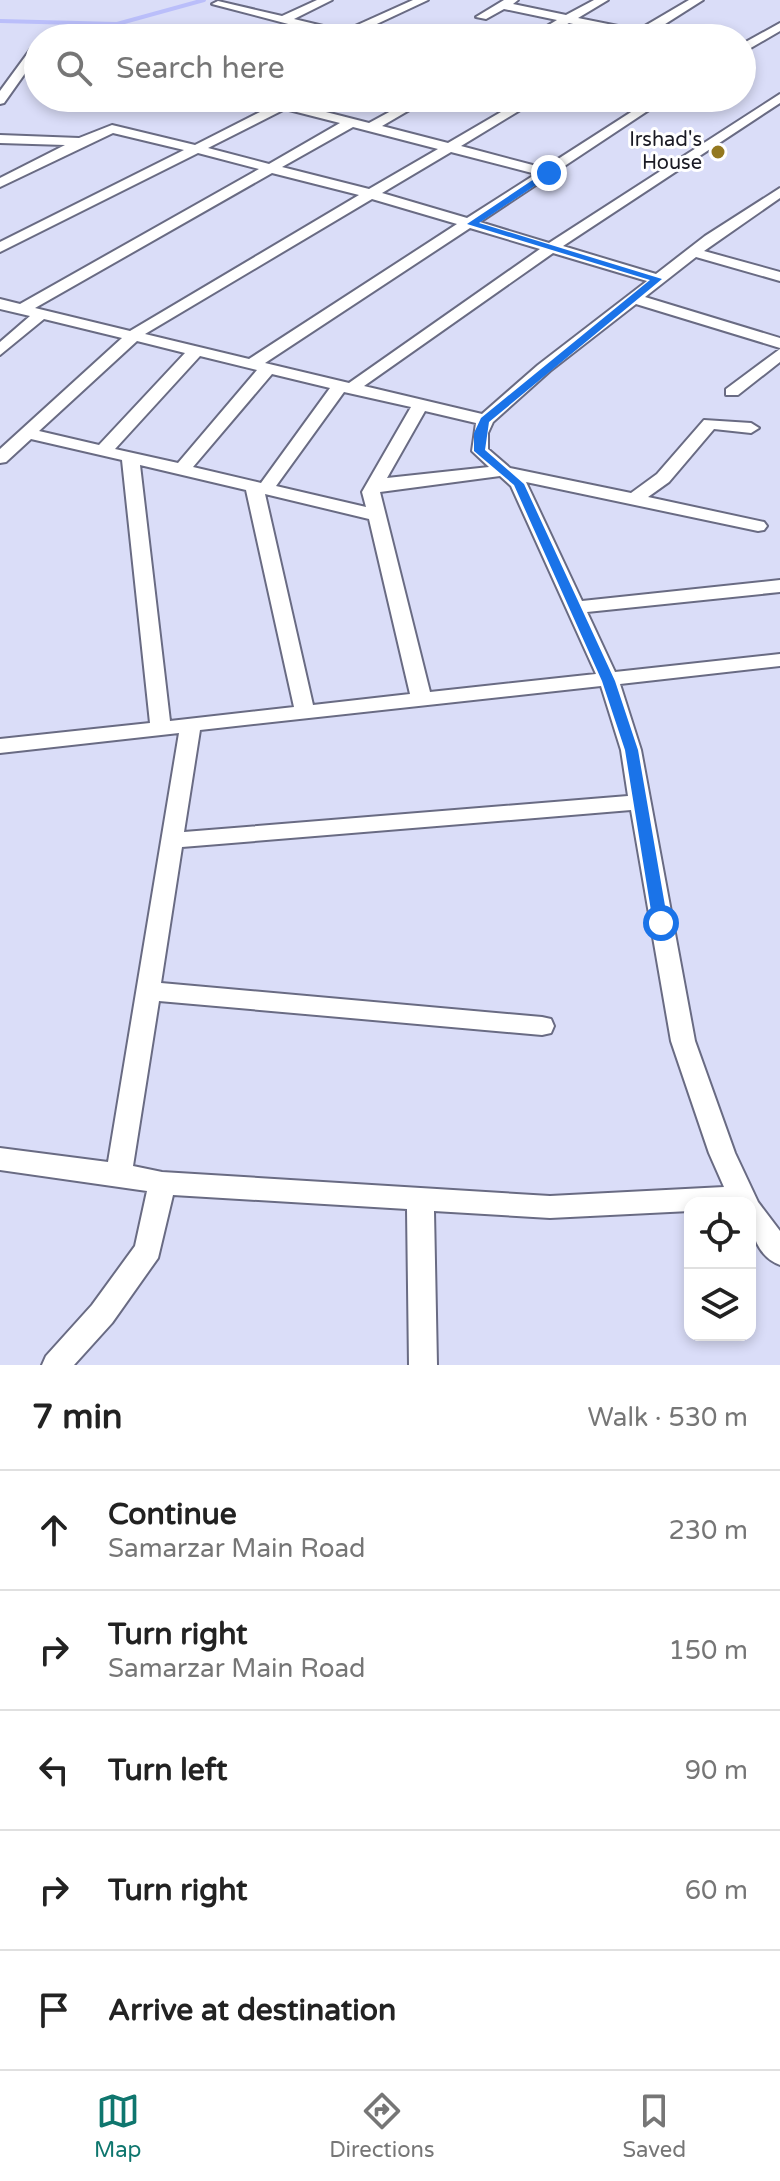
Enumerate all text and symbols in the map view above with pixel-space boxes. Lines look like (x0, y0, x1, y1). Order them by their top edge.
search box (24, 24, 756, 112)
icon: search (52, 46, 96, 90)
text: Search here (116, 50, 285, 87)
place label: Irshad's House (629, 128, 702, 175)
marker: Irshad's House (709, 143, 727, 161)
route end (531, 155, 567, 191)
route start (643, 905, 679, 941)
map controls (684, 1197, 756, 1341)
button: locate (684, 1197, 756, 1269)
button: layers (684, 1269, 756, 1341)
text: 7 min (32, 1397, 123, 1438)
text: Walk · 530 m (588, 1402, 748, 1433)
text: Continue (108, 1496, 237, 1533)
icon: ahead (32, 1508, 76, 1552)
text: 230 m (668, 1515, 748, 1546)
text: Samarzar Main Road (108, 1533, 365, 1564)
text: Turn right (108, 1616, 248, 1653)
icon: right (32, 1628, 76, 1672)
text: 150 m (668, 1635, 748, 1666)
text: Samarzar Main Road (108, 1653, 365, 1684)
icon: left (32, 1748, 76, 1792)
text: Turn left (108, 1752, 227, 1789)
text: 90 m (685, 1755, 748, 1786)
icon: right (32, 1868, 76, 1912)
text: Turn right (108, 1872, 248, 1909)
text: 60 m (685, 1875, 748, 1906)
icon: arrive (32, 1988, 76, 2032)
text: Arrive at destination (108, 1992, 396, 2029)
tab: Map (94, 2089, 141, 2163)
tab: Directions (329, 2089, 435, 2163)
tab: Saved (622, 2089, 686, 2163)

